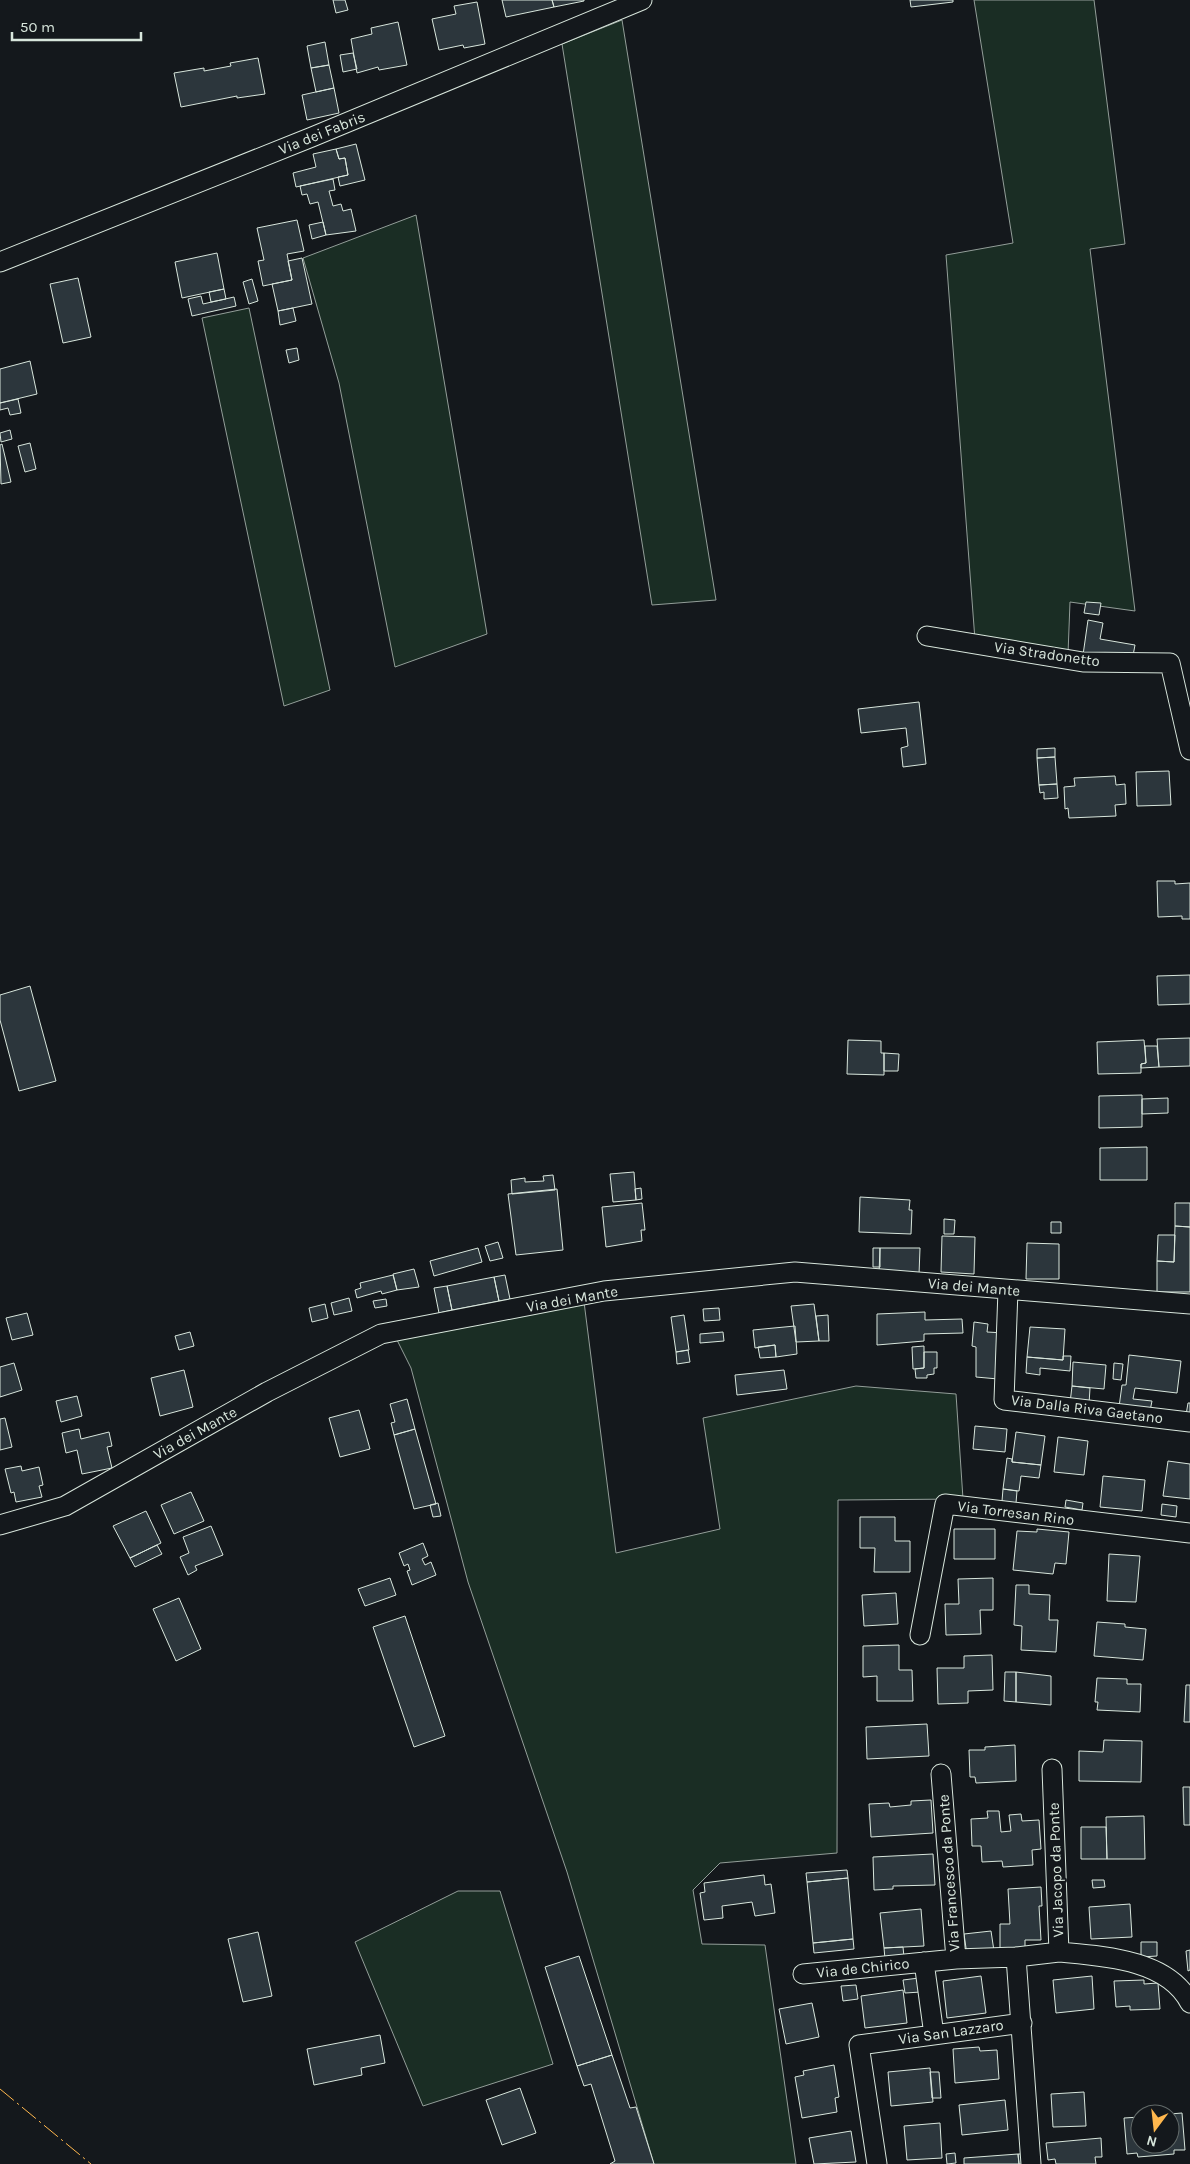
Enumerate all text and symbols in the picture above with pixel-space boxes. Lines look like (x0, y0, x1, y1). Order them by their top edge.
scale bar (12, 10, 141, 42)
text: 50 m (20, 18, 55, 36)
street label: Via dei Fabris (276, 107, 368, 159)
street label: Via Stradonetto (993, 638, 1101, 670)
street label: Via dei Mante (927, 1274, 1021, 1300)
street label: Via dei Mante (525, 1282, 619, 1316)
street label: Via Dalla Riva Gaetano (1010, 1391, 1164, 1427)
street label: Via dei Mante (150, 1403, 240, 1463)
street label: Via Torresan Rino (957, 1497, 1075, 1529)
street label: Via Francesco da Ponte (935, 1794, 963, 1952)
street label: Via Jacopo da Ponte (1045, 1802, 1067, 1938)
street label: Via de Chirico (816, 1954, 910, 1982)
street label: Via San Lazzaro (897, 2016, 1005, 2048)
north arrow (1130, 2104, 1180, 2154)
text: N (1145, 2132, 1159, 2151)

